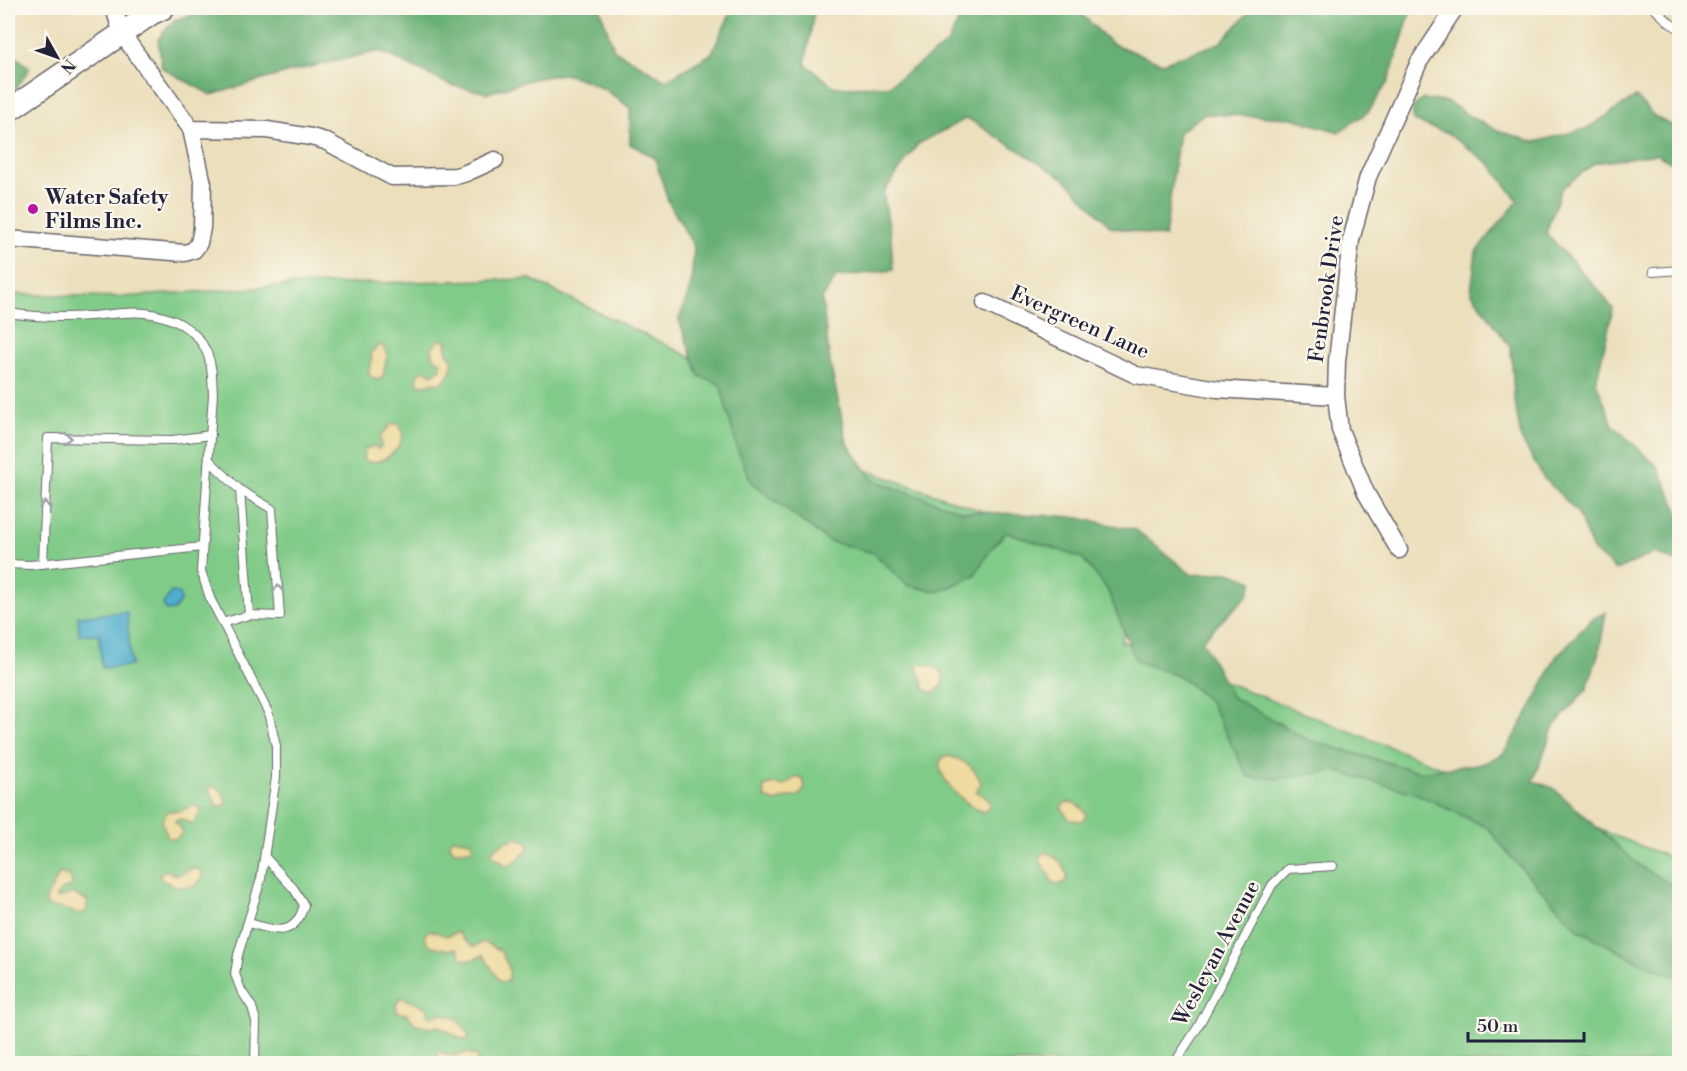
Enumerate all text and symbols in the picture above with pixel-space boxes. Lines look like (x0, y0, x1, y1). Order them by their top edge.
north arrow (27, 27, 87, 87)
text: N (56, 55, 79, 78)
place label: Water Safety Films Inc. (44, 185, 169, 235)
marker: Water Safety Films Inc. (26, 202, 40, 216)
street label: Fenbrook Drive (1304, 214, 1350, 365)
street label: Evergreen Lane (1006, 281, 1153, 365)
one-way arrow (64, 432, 73, 445)
one-way arrow (39, 501, 52, 510)
one-way arrow (272, 584, 285, 593)
street label: Wesleyan Avenue (1167, 876, 1266, 1032)
scale bar (1468, 1005, 1584, 1043)
text: 50 m (1477, 1015, 1519, 1038)

